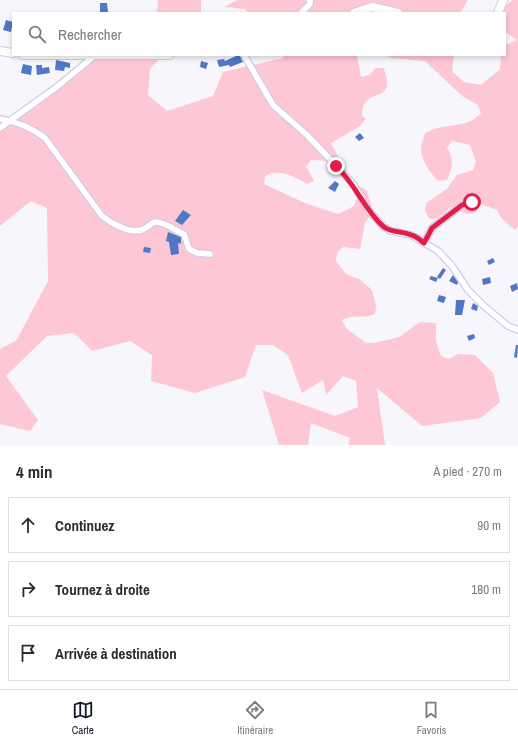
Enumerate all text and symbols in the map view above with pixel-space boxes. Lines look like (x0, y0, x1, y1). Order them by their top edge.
search box (12, 12, 506, 56)
icon: search (26, 23, 48, 45)
text: Rechercher (58, 24, 122, 45)
route end (327, 157, 345, 175)
route start (463, 193, 481, 211)
text: 4 min (16, 460, 52, 483)
text: À pied · 270 m (433, 463, 502, 480)
icon: ahead (17, 514, 39, 536)
text: Continuez (55, 515, 114, 536)
text: 90 m (477, 517, 501, 534)
icon: right (17, 578, 39, 600)
text: Tournez à droite (55, 579, 150, 600)
text: 180 m (471, 581, 501, 598)
icon: arrive (17, 642, 39, 664)
text: Arrivée à destination (55, 643, 177, 664)
tab: Carte (72, 699, 94, 737)
tab: Itinéraire (237, 699, 273, 737)
tab: Favoris (417, 699, 446, 737)

